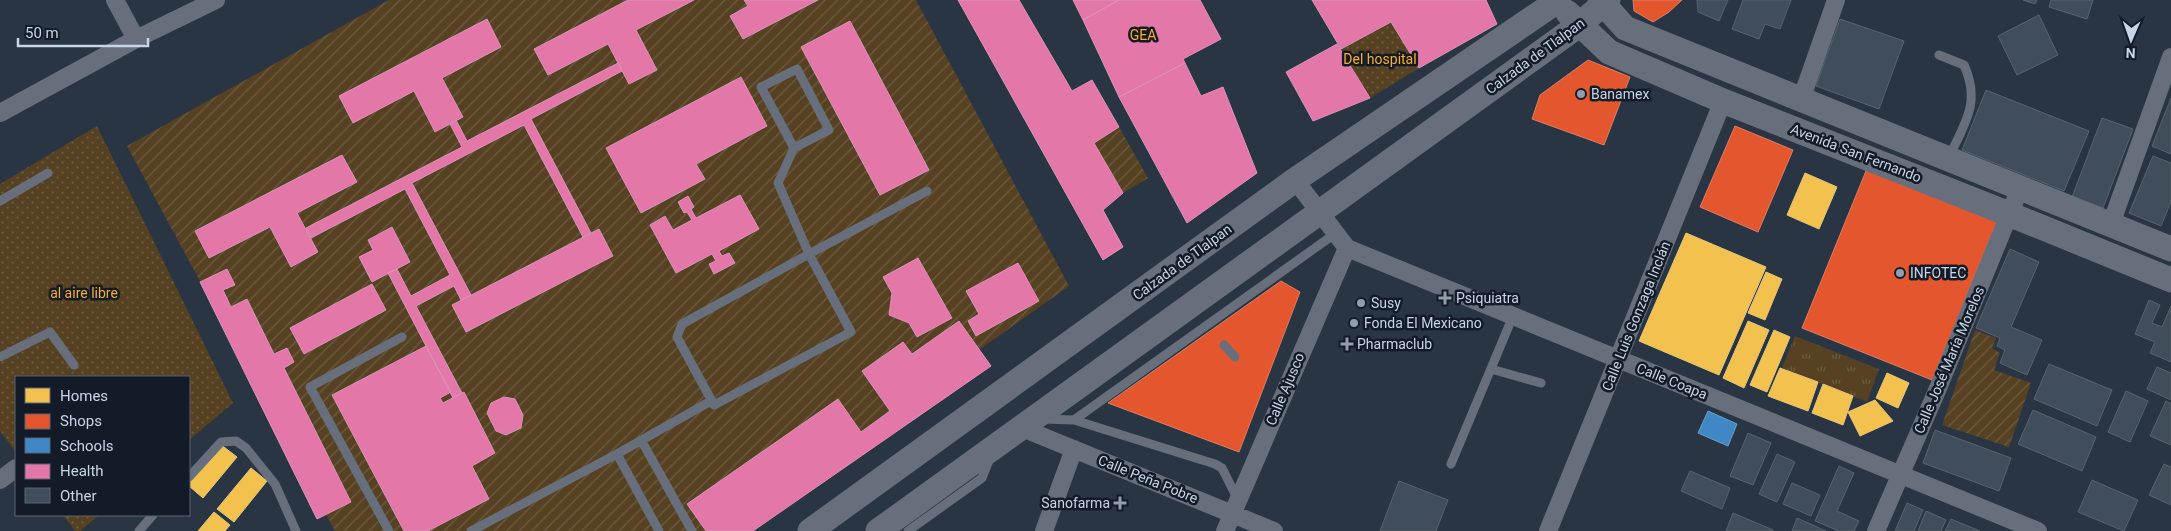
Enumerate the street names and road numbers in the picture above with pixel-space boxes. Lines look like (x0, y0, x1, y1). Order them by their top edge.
street label: Calzada de Tlalpan (1482, 15, 1588, 97)
street label: Avenida San Fernando (1788, 121, 1924, 185)
street label: Calzada de Tlalpan (1129, 221, 1235, 303)
street label: Calle Luis Gonzaga Inclán (1599, 239, 1673, 393)
street label: Calle José María Morelos (1911, 284, 1987, 436)
street label: Calle Ajusco (1263, 350, 1307, 428)
street label: Calle Coapa (1634, 360, 1710, 402)
street label: Calle Peña Pobre (1096, 452, 1200, 506)

